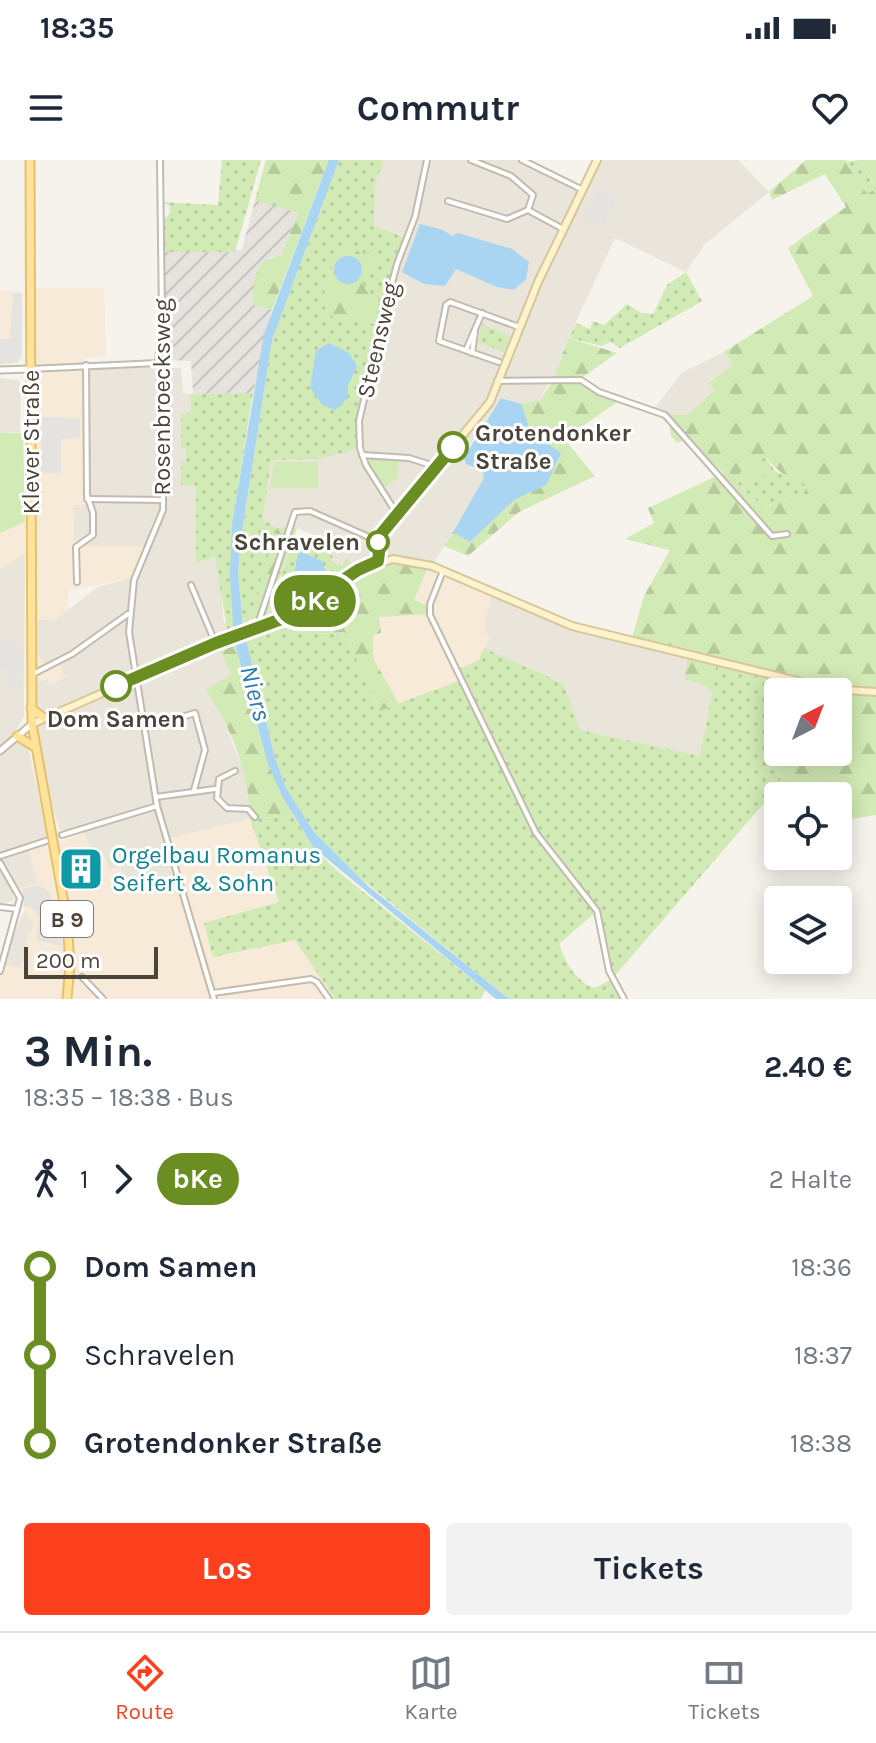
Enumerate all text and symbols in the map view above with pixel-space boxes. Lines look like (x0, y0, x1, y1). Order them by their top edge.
text: 18:35 (40, 10, 114, 46)
icon: menu (24, 86, 68, 130)
icon: heart (808, 86, 852, 130)
text: Commutr (357, 87, 519, 129)
street label: Steensweg (351, 279, 405, 401)
street label: Rosenbroecksweg (148, 298, 176, 496)
street label: Klever Straße (17, 370, 45, 514)
place label: Grotendonker Straße (475, 419, 632, 475)
marker: Grotendonker Straße (438, 432, 468, 462)
place label: Schravelen (233, 528, 360, 556)
marker: Schravelen (367, 531, 389, 553)
line badge: bKe (269, 575, 361, 627)
text: bKe (290, 584, 340, 617)
water label: Niers (233, 662, 278, 724)
marker: Dom Samen (101, 671, 131, 701)
north arrow (764, 678, 852, 766)
map controls (764, 678, 852, 974)
place label: Dom Samen (47, 705, 185, 733)
button: locate (764, 782, 852, 870)
place label: Orgelbau Romanus Seifert & Sohn (112, 841, 321, 897)
building icon: Orgelbau Romanus Seifert & Sohn (57, 845, 105, 893)
button: layers (764, 886, 852, 974)
road number: B 9 (41, 901, 93, 937)
scale bar (24, 943, 158, 979)
text: 200 m (36, 948, 101, 974)
text: 3 Min. (24, 1026, 152, 1077)
text: 2.40 € (764, 1049, 852, 1085)
text: 18:35 – 18:38 · Bus (24, 1082, 234, 1113)
icon: walk (24, 1157, 68, 1201)
icon: forward (101, 1157, 145, 1201)
text: bKe (173, 1162, 223, 1195)
text: 1 (80, 1164, 89, 1195)
text: 2 Halte (769, 1164, 852, 1195)
text: Dom Samen (84, 1249, 257, 1285)
text: 18:36 (791, 1252, 852, 1283)
text: Schravelen (84, 1337, 235, 1373)
text: 18:37 (794, 1340, 852, 1371)
text: Grotendonker Straße (84, 1425, 382, 1461)
text: 18:38 (790, 1428, 852, 1459)
button: Los (24, 1523, 430, 1615)
button: Tickets (446, 1523, 852, 1615)
tab: Route (115, 1651, 174, 1725)
tab: Karte (404, 1651, 457, 1725)
tab: Tickets (688, 1651, 761, 1725)

